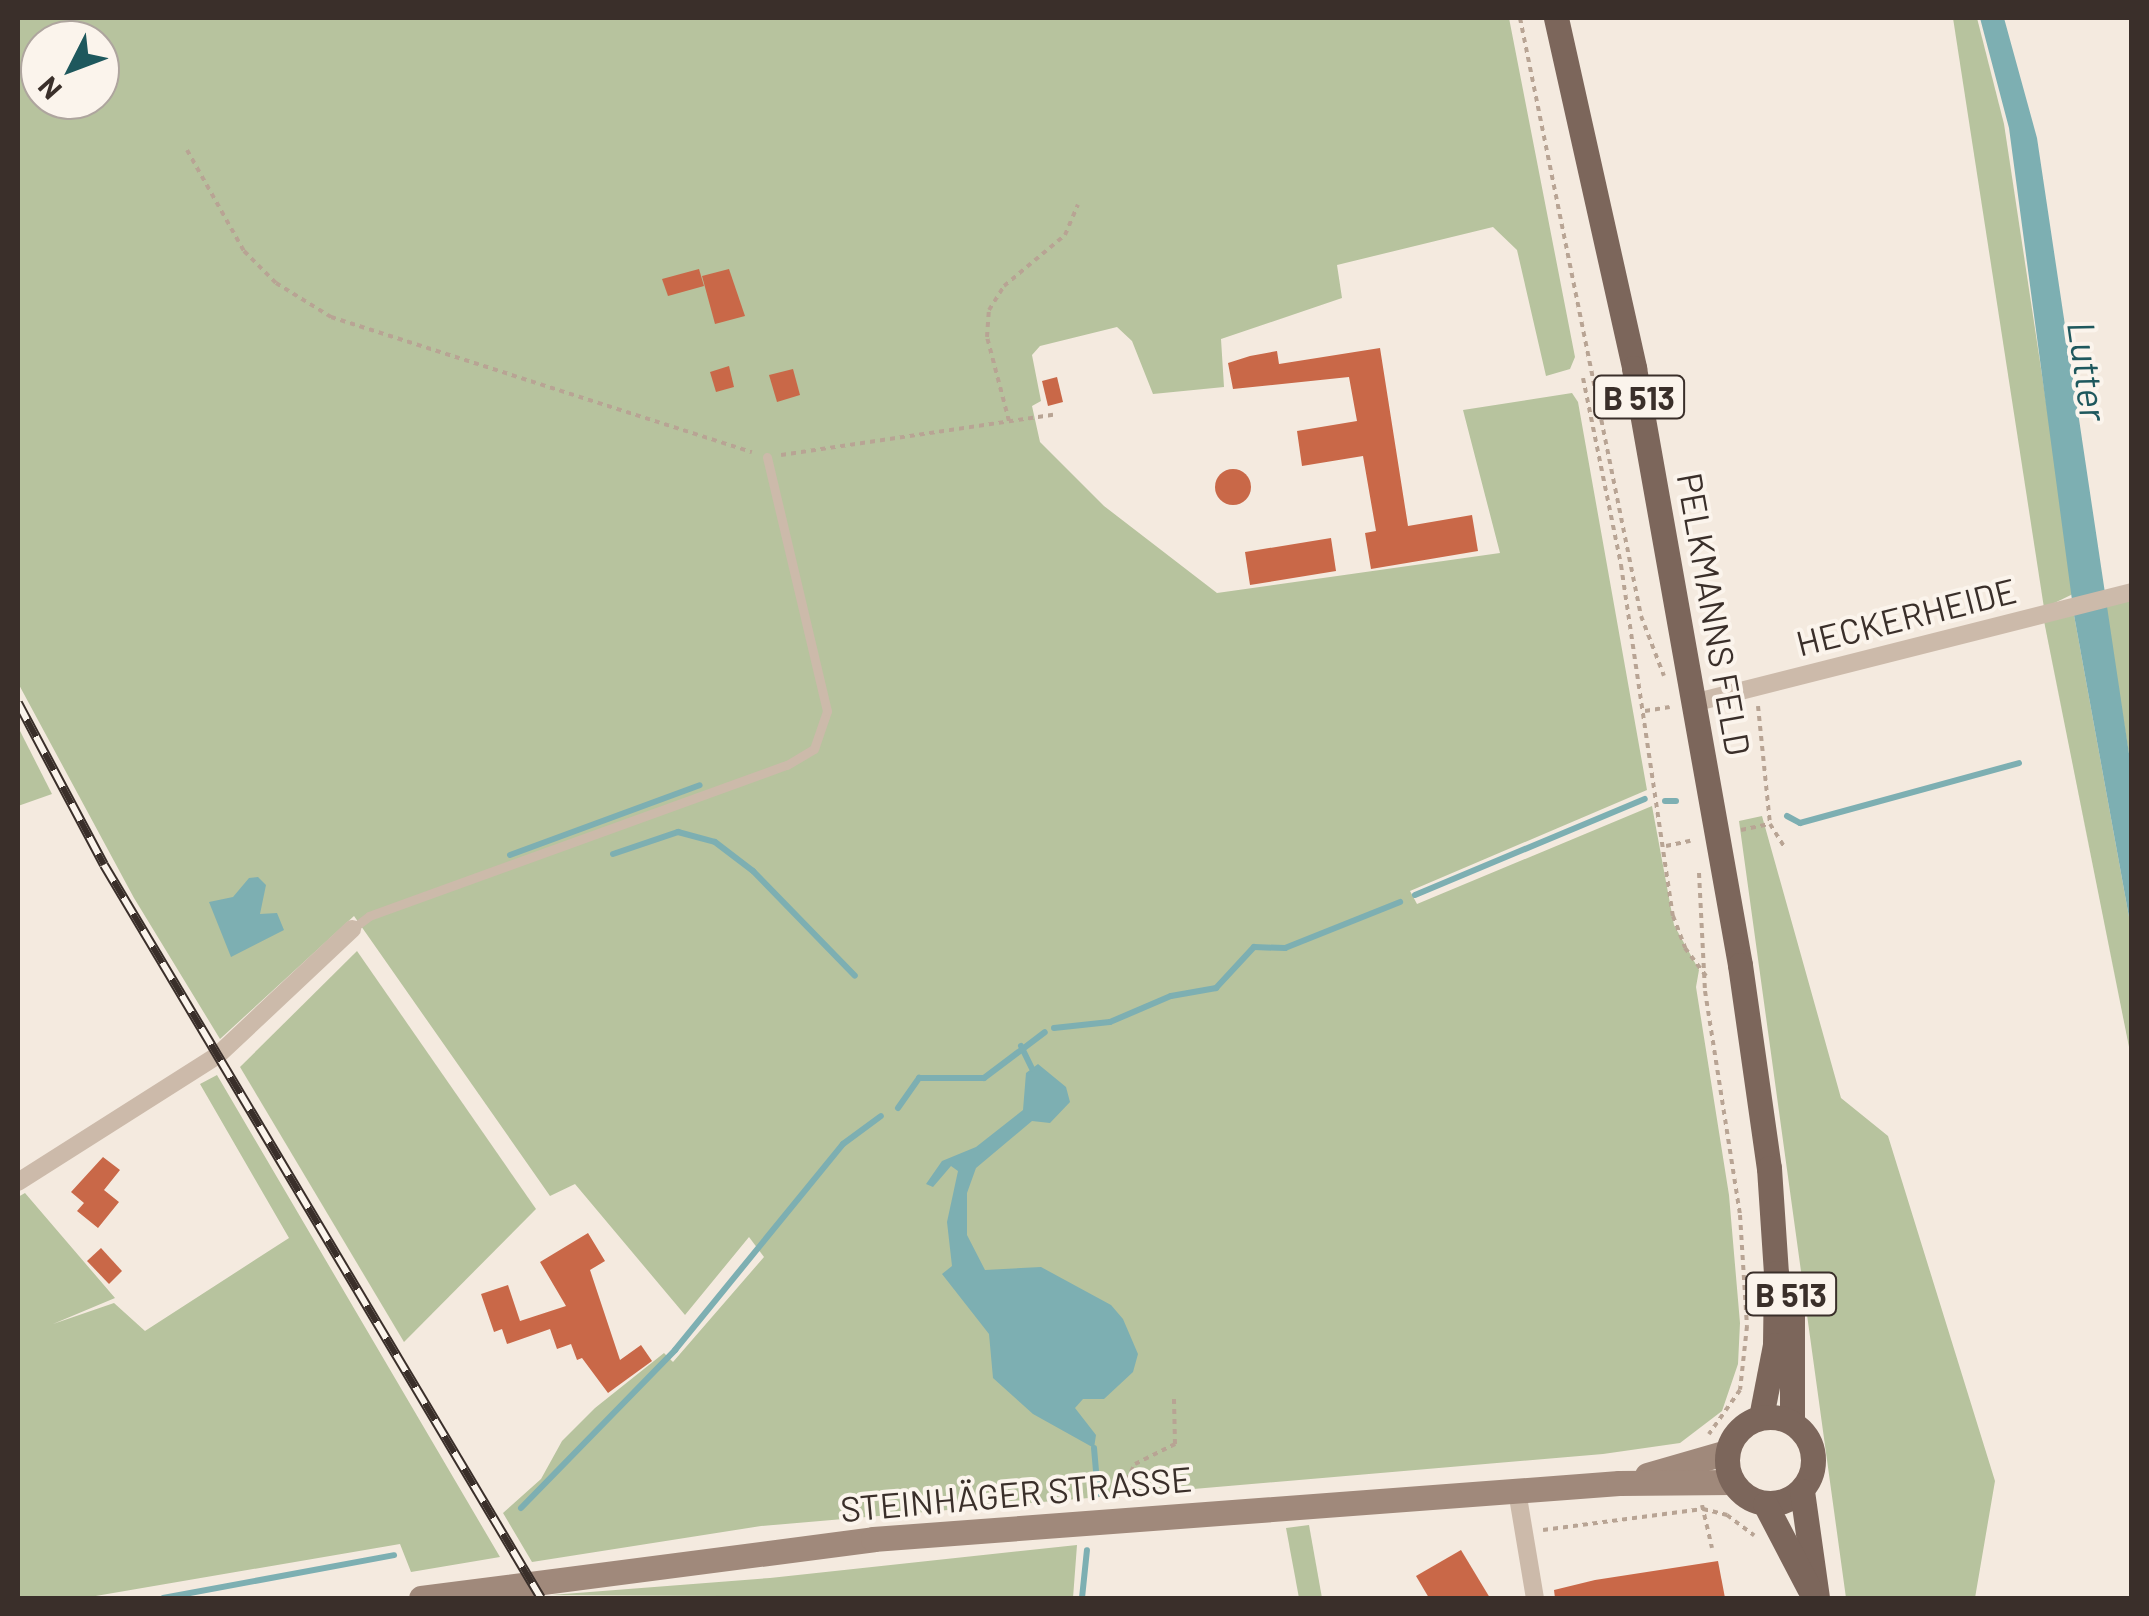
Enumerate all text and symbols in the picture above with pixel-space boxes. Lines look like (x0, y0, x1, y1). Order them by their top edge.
north arrow (20, 20, 120, 120)
text: N (30, 70, 68, 107)
water label: Lutter (2058, 318, 2118, 424)
road number: B 513 (1592, 370, 1686, 424)
street label: PELKMANNS FELD (1669, 469, 1761, 759)
street label: HECKERHEIDE (1792, 568, 2020, 664)
road number: B 513 (1744, 1267, 1838, 1321)
street label: STEINHÄGER STRASSE (838, 1457, 1194, 1529)

